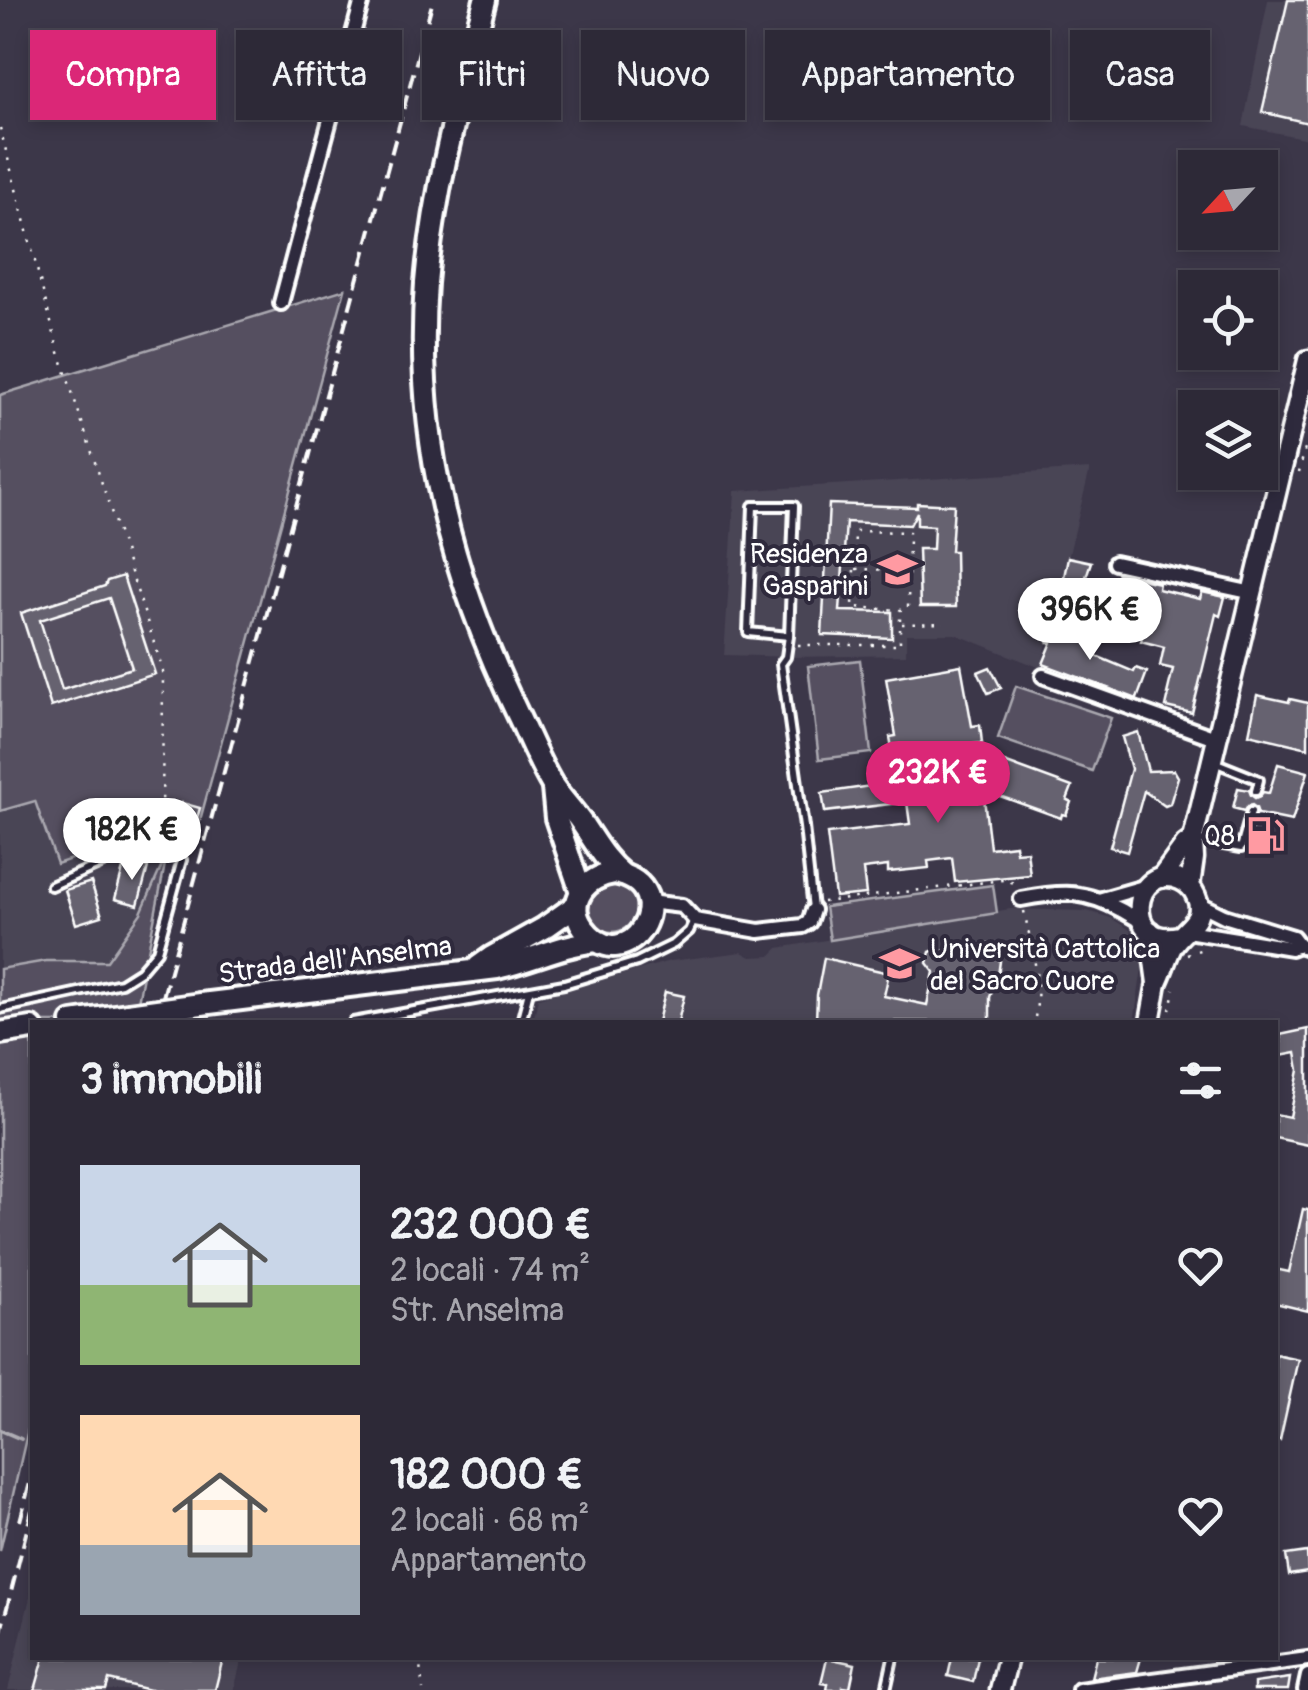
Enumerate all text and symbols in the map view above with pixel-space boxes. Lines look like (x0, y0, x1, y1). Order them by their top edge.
chip: Compra (30, 30, 216, 120)
chip: Affitta (236, 30, 402, 120)
chip: Filtri (422, 30, 561, 120)
chip: Nuovo (581, 30, 745, 120)
chip: Appartamento (765, 30, 1050, 120)
chip: Casa (1070, 30, 1210, 120)
north arrow (1178, 150, 1278, 250)
map controls (1178, 150, 1278, 490)
button: locate (1178, 270, 1278, 370)
button: layers (1178, 390, 1278, 490)
place label: Residenza Gasparini (750, 537, 868, 604)
school or university icon: Residenza Gasparini (877, 548, 919, 590)
pin: 396K € (1009, 578, 1171, 663)
text: 396K € (1040, 590, 1140, 630)
pin: 232K € (857, 741, 1019, 826)
text: 232K € (888, 753, 988, 793)
pin: 182K € (51, 798, 213, 883)
text: 182K € (85, 810, 179, 850)
fuel station icon: Q8 (1244, 814, 1286, 856)
place label: Q8 (1204, 819, 1235, 854)
street label: Strada dell'Anselma (217, 929, 454, 992)
place label: Università Cattolica del Sacro Cuore (930, 932, 1160, 999)
school or university icon: Università Cattolica del Sacro Cuore (879, 943, 921, 985)
icon: filters (1173, 1053, 1228, 1108)
text: 3 immobili (80, 1054, 262, 1106)
text: 232 000 € (390, 1199, 591, 1251)
icon: home (160, 1205, 280, 1325)
icon: heart (1173, 1238, 1228, 1293)
text: 2 locali · 74 m² (390, 1251, 590, 1291)
text: Str. Anselma (390, 1291, 564, 1331)
text: 182 000 € (390, 1449, 583, 1501)
icon: home (160, 1455, 280, 1575)
icon: heart (1173, 1488, 1228, 1543)
text: 2 locali · 68 m² (390, 1501, 589, 1541)
text: Appartamento (390, 1541, 586, 1581)

